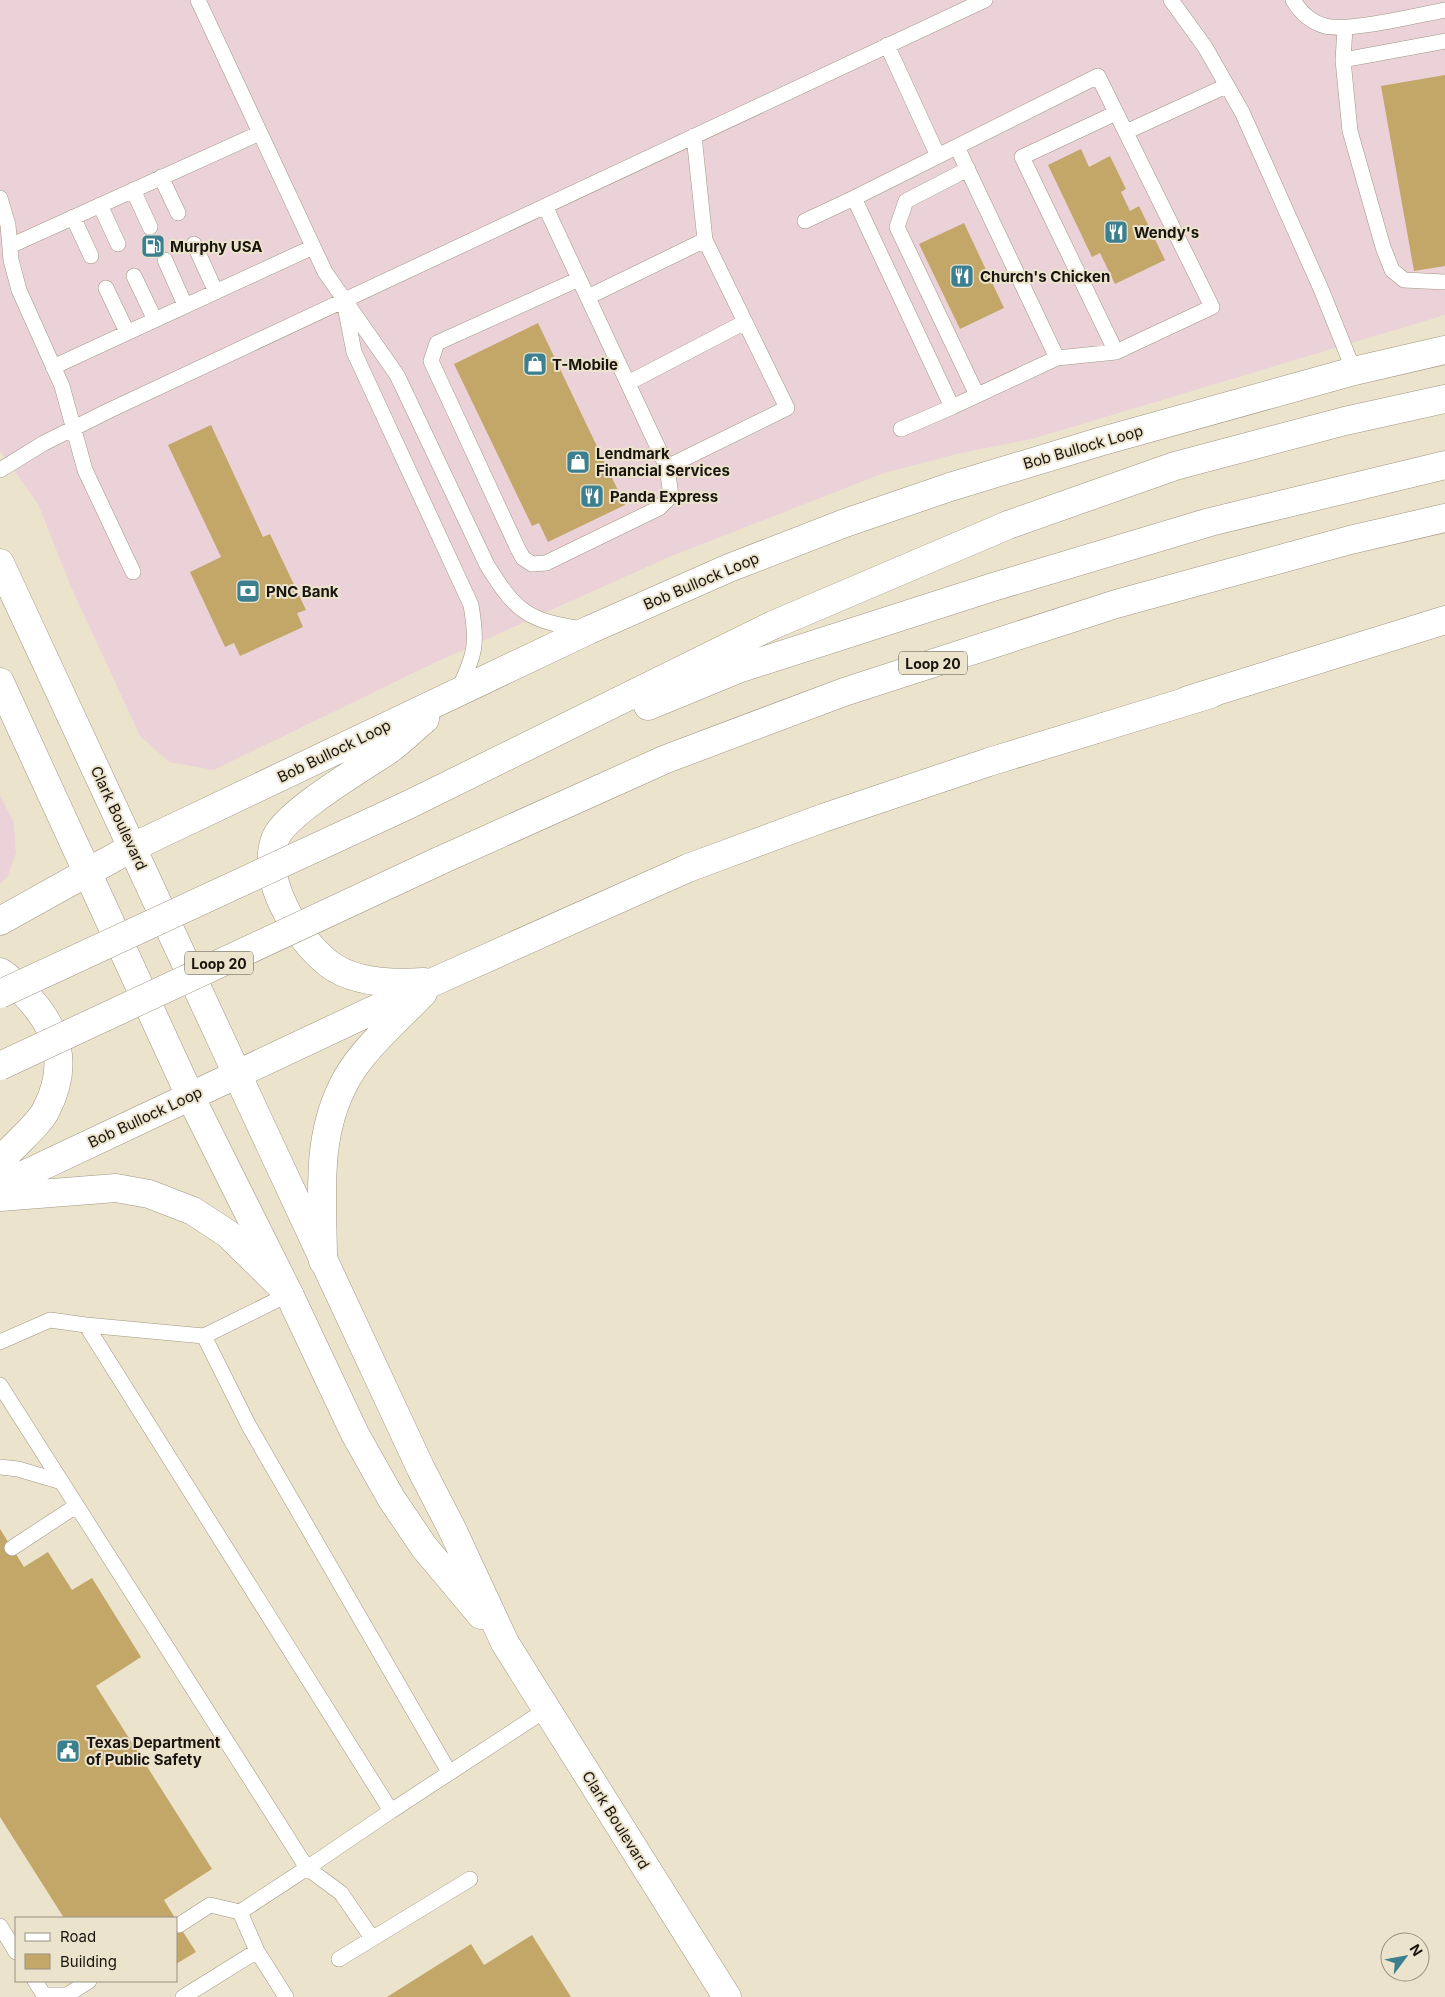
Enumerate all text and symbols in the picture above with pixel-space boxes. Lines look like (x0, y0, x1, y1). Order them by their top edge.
restaurant icon: Wendy's (1103, 219, 1129, 245)
place label: Wendy's (1134, 223, 1199, 242)
fuel station icon: Murphy USA (140, 233, 166, 259)
place label: Murphy USA (170, 237, 262, 256)
restaurant icon: Church's Chicken (949, 263, 975, 289)
place label: Church's Chicken (980, 267, 1110, 286)
shop icon: T-Mobile (522, 351, 548, 377)
place label: T-Mobile (552, 355, 618, 374)
street label: Bob Bullock Loop (1021, 421, 1145, 473)
place label: Lendmark Financial Services (596, 444, 730, 480)
shop icon: Lendmark Financial Services (565, 449, 591, 475)
restaurant icon: Panda Express (579, 483, 605, 509)
place label: Panda Express (610, 487, 718, 506)
street label: Bob Bullock Loop (640, 548, 762, 614)
bank icon: PNC Bank (235, 578, 261, 604)
place label: PNC Bank (266, 582, 339, 601)
road number: Loop 20 (899, 651, 967, 674)
street label: Bob Bullock Loop (274, 715, 394, 787)
street label: Clark Boulevard (87, 763, 151, 873)
road number: Loop 20 (185, 951, 253, 974)
street label: Bob Bullock Loop (85, 1082, 205, 1152)
place label: Texas Department of Public Safety (86, 1733, 221, 1769)
public building icon: Texas Department of Public Safety (55, 1738, 81, 1764)
street label: Clark Boulevard (578, 1767, 654, 1873)
legend (15, 1917, 178, 1982)
text: Road (60, 1927, 96, 1946)
north arrow (1380, 1932, 1430, 1982)
text: N (1406, 1941, 1426, 1959)
text: Building (60, 1952, 117, 1971)

